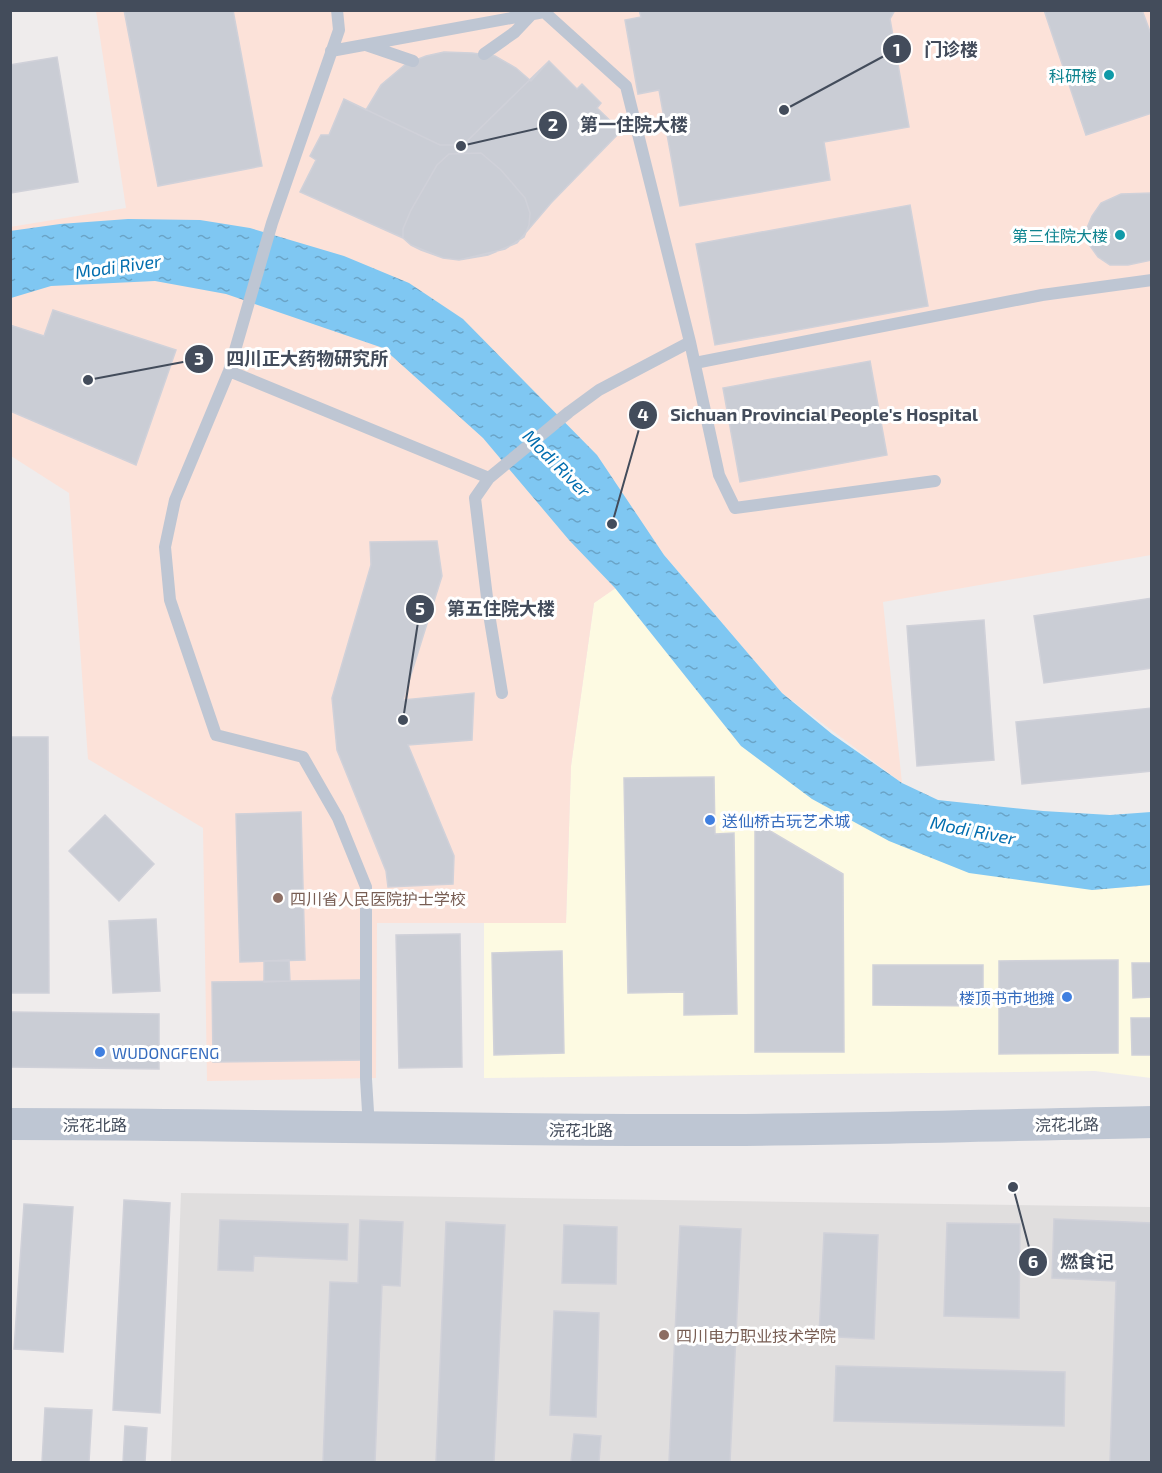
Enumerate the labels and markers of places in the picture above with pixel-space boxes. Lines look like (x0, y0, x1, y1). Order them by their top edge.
callout: 门诊楼 (882, 31, 990, 67)
place label: 科研楼 (1049, 66, 1097, 85)
marker: 科研楼 (1102, 68, 1116, 82)
callout: 第一住院大楼 (538, 107, 700, 143)
place label: 第三住院大楼 (1012, 226, 1108, 245)
marker: 第三住院大楼 (1113, 228, 1127, 242)
callout: 四川正大药物研究所 (184, 341, 400, 377)
callout: Sichuan Provincial People's Hospital (628, 397, 990, 433)
callout: 第五住院大楼 (405, 591, 567, 627)
place label: 送仙桥古玩艺术城 (722, 811, 850, 830)
marker: 送仙桥古玩艺术城 (703, 813, 717, 827)
place label: 四川省人民医院护士学校 (290, 889, 466, 908)
marker: 四川省人民医院护士学校 (271, 891, 285, 905)
place label: 楼顶书市地摊 (959, 988, 1055, 1007)
marker: 楼顶书市地摊 (1060, 990, 1074, 1004)
place label: WUDONGFENG (112, 1043, 219, 1062)
marker: WUDONGFENG (93, 1045, 107, 1059)
callout: 燃食记 (1018, 1244, 1126, 1280)
place label: 四川电力职业技术学院 (676, 1326, 836, 1345)
marker: 四川电力职业技术学院 (657, 1328, 671, 1342)

